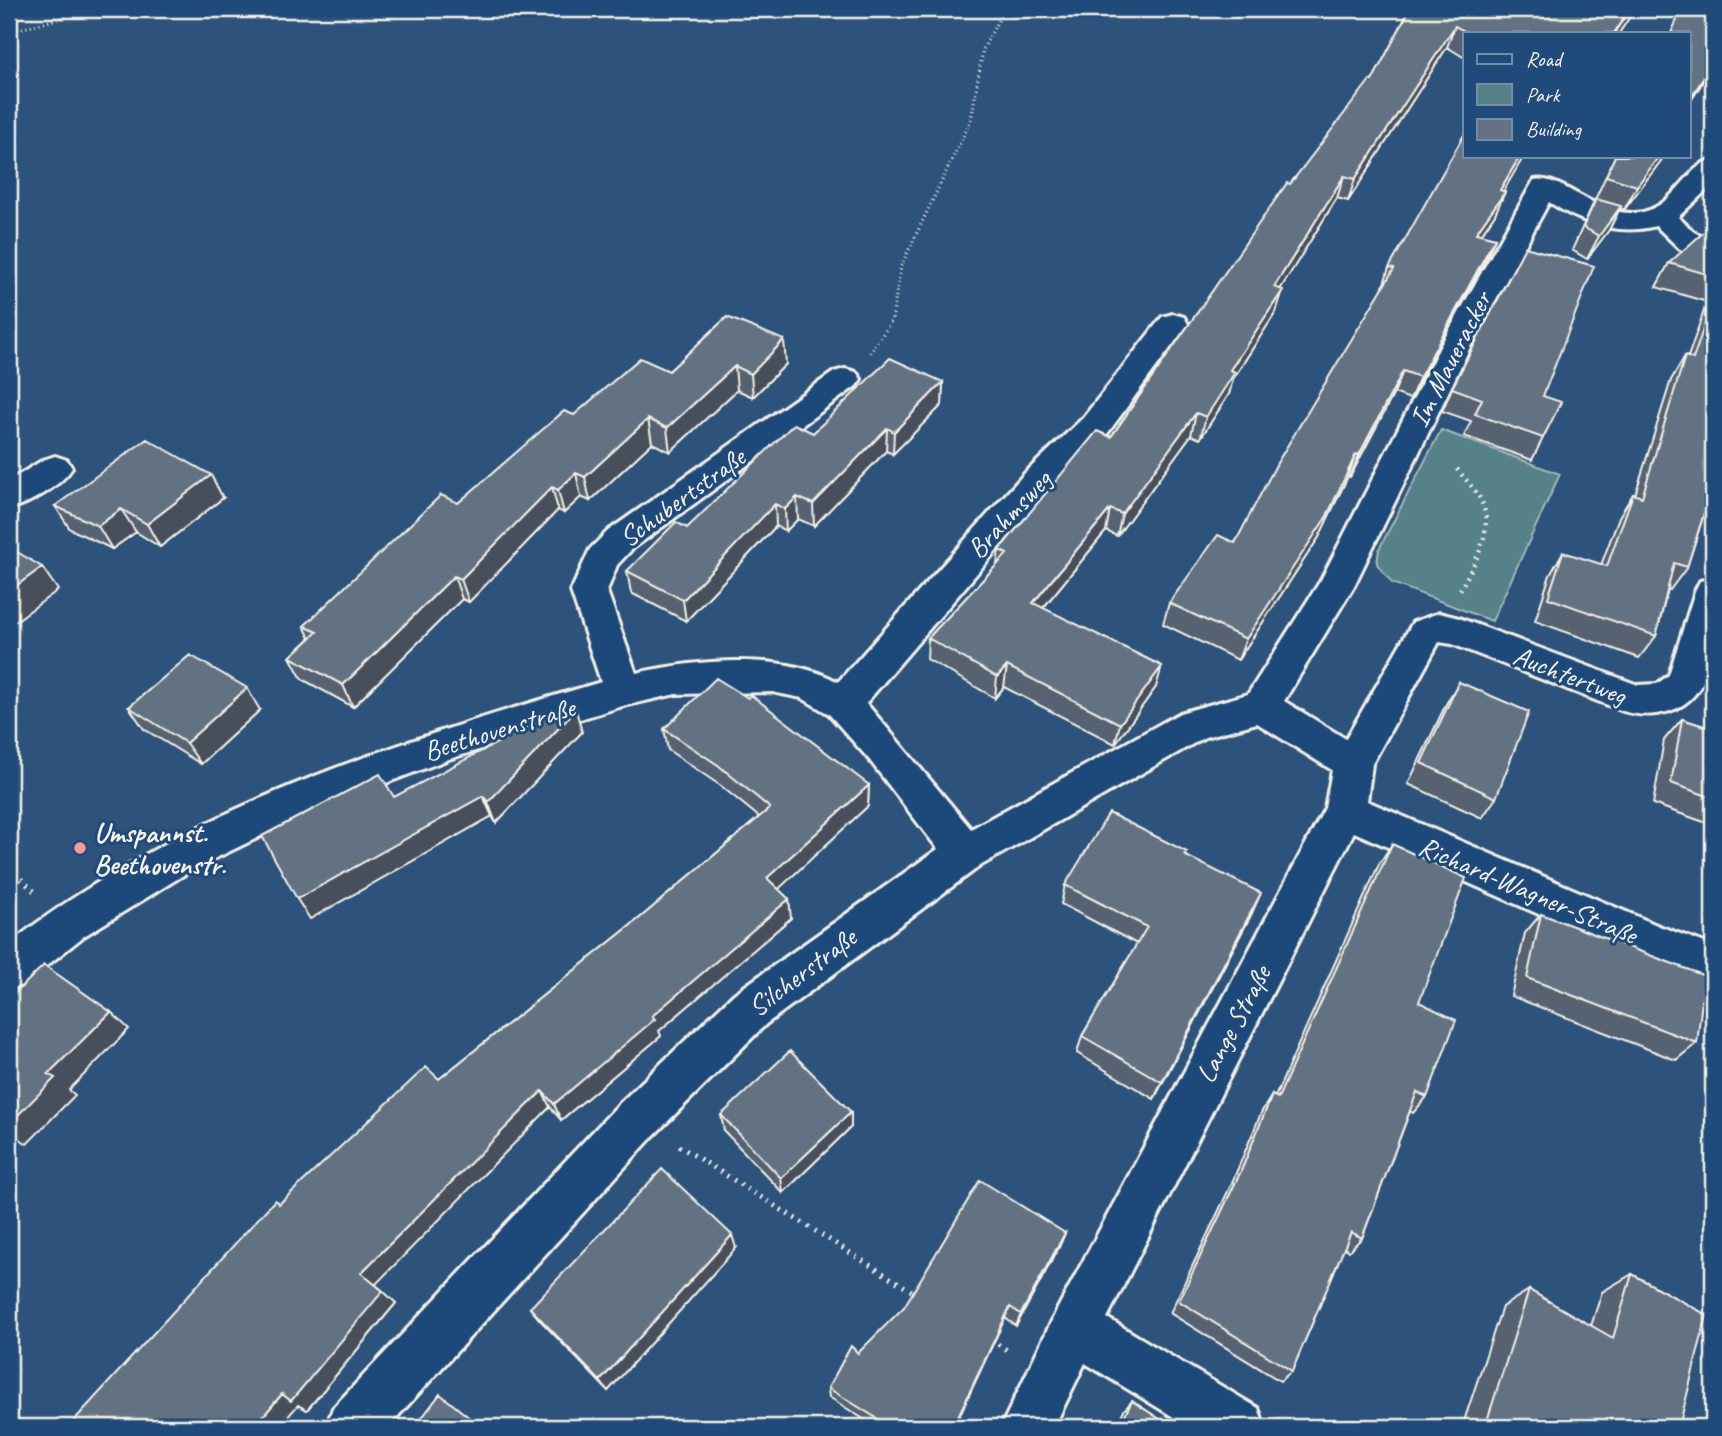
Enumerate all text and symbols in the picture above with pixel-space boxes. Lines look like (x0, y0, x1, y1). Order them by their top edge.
legend (1463, 32, 1690, 158)
text: Road (1526, 46, 1565, 72)
text: Park (1526, 82, 1561, 108)
text: Building (1526, 116, 1583, 142)
street label: Im Maueracker (1401, 284, 1500, 433)
street label: Schubertstraße (612, 438, 753, 554)
street label: Brahmsweg (959, 461, 1060, 566)
street label: Auchtertweg (1509, 638, 1632, 713)
street label: Beethovenstraße (419, 689, 581, 769)
place label: Umspannst. Beethovenstr. (94, 815, 226, 882)
street label: Richard-Wagner-Straße (1414, 828, 1644, 952)
marker: Umspannst. Beethovenstr. (72, 840, 88, 856)
street label: Silcherstraße (741, 919, 865, 1024)
street label: Lange Straße (1188, 958, 1279, 1088)

